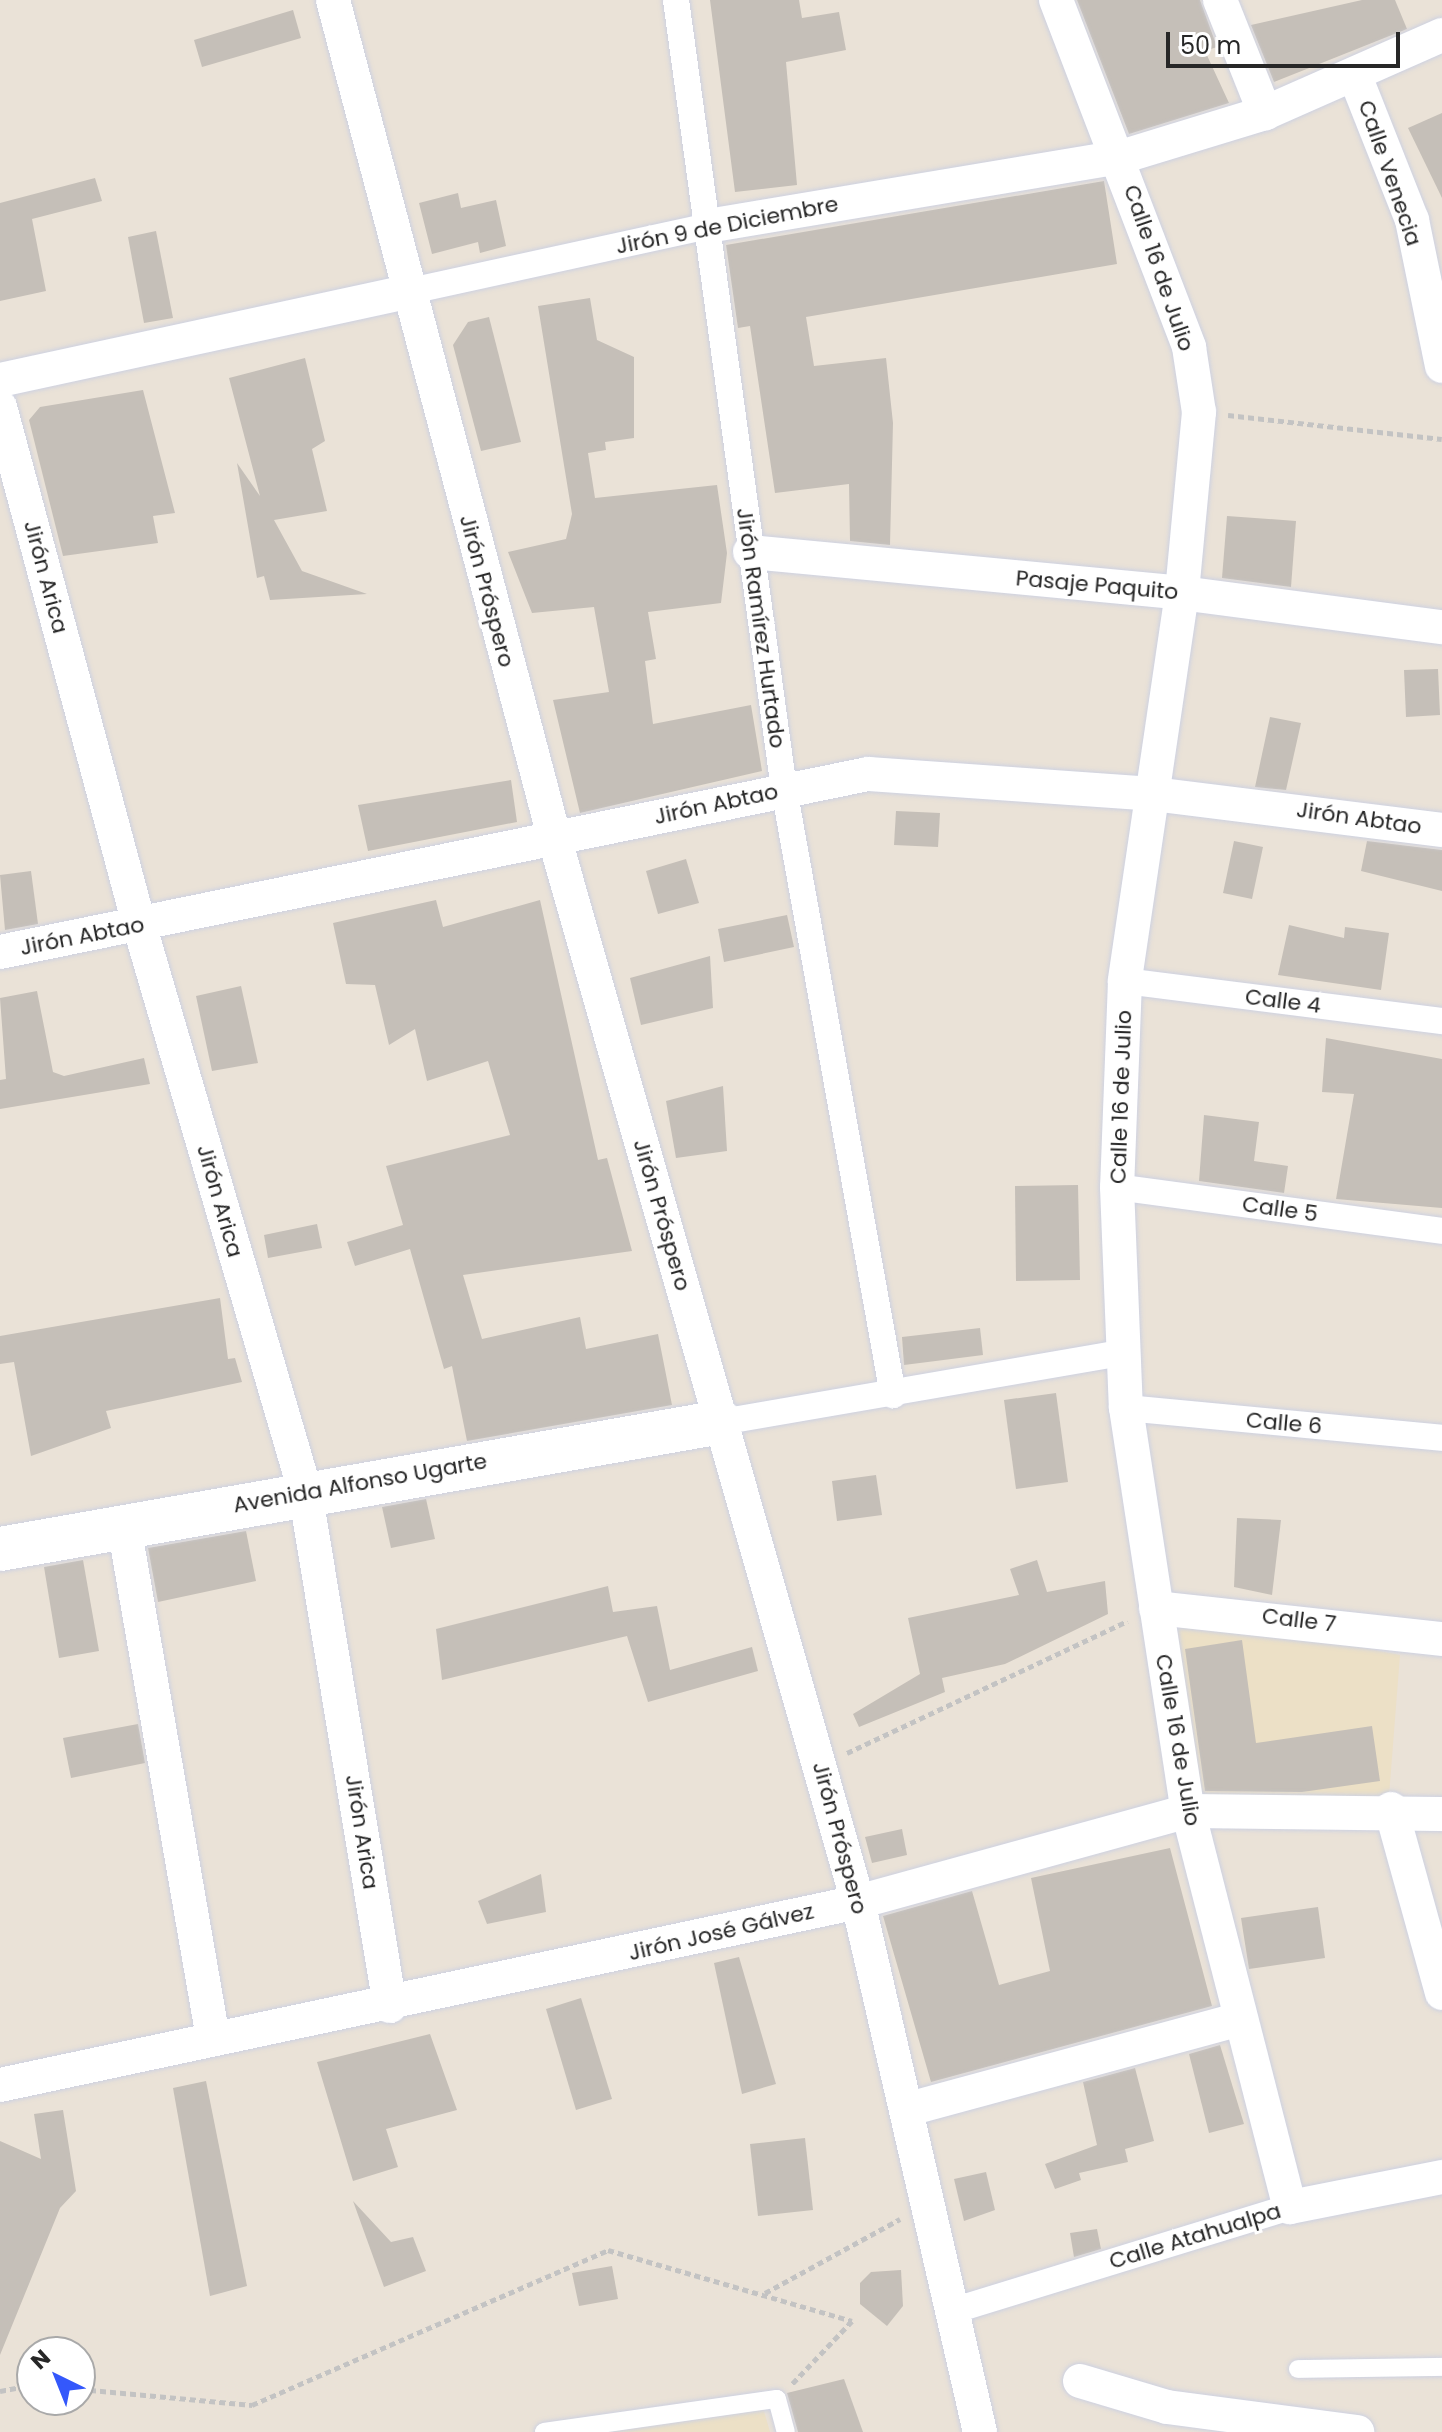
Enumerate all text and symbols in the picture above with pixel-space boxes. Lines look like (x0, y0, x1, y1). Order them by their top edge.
scale bar (1170, 16, 1404, 66)
text: 50 m (1180, 29, 1241, 62)
street label: Calle Venecia (1353, 97, 1427, 249)
street label: Calle 16 de Julio (1118, 181, 1200, 355)
street label: Jirón 9 de Diciembre (613, 190, 841, 260)
street label: Jirón Ramírez Hurtado (731, 506, 791, 750)
street label: Jirón Próspero (454, 512, 520, 670)
street label: Jirón Arica (18, 518, 74, 636)
street label: Pasaje Paquito (1015, 565, 1179, 605)
street label: Jirón Abtao (652, 778, 780, 830)
street label: Jirón Abtao (1295, 796, 1423, 840)
street label: Jirón Abtao (18, 911, 146, 961)
street label: Calle 4 (1244, 983, 1322, 1019)
street label: Calle 16 de Julio (1105, 1010, 1137, 1184)
street label: Jirón Próspero (628, 1136, 696, 1294)
street label: Jirón Arica (191, 1142, 249, 1260)
street label: Calle 5 (1241, 1191, 1319, 1227)
street label: Calle 6 (1245, 1407, 1323, 1439)
street label: Avenida Alfonso Ugarte (231, 1448, 489, 1518)
street label: Calle 7 (1261, 1602, 1337, 1638)
street label: Calle 16 de Julio (1150, 1652, 1206, 1828)
street label: Jirón Próspero (807, 1759, 873, 1917)
street label: Jirón Arica (340, 1773, 384, 1891)
street label: Jirón José Gálvez (626, 1898, 816, 1966)
street label: Calle Atahualpa (1106, 2197, 1284, 2275)
north arrow (16, 2336, 96, 2416)
text: N (24, 2343, 57, 2377)

